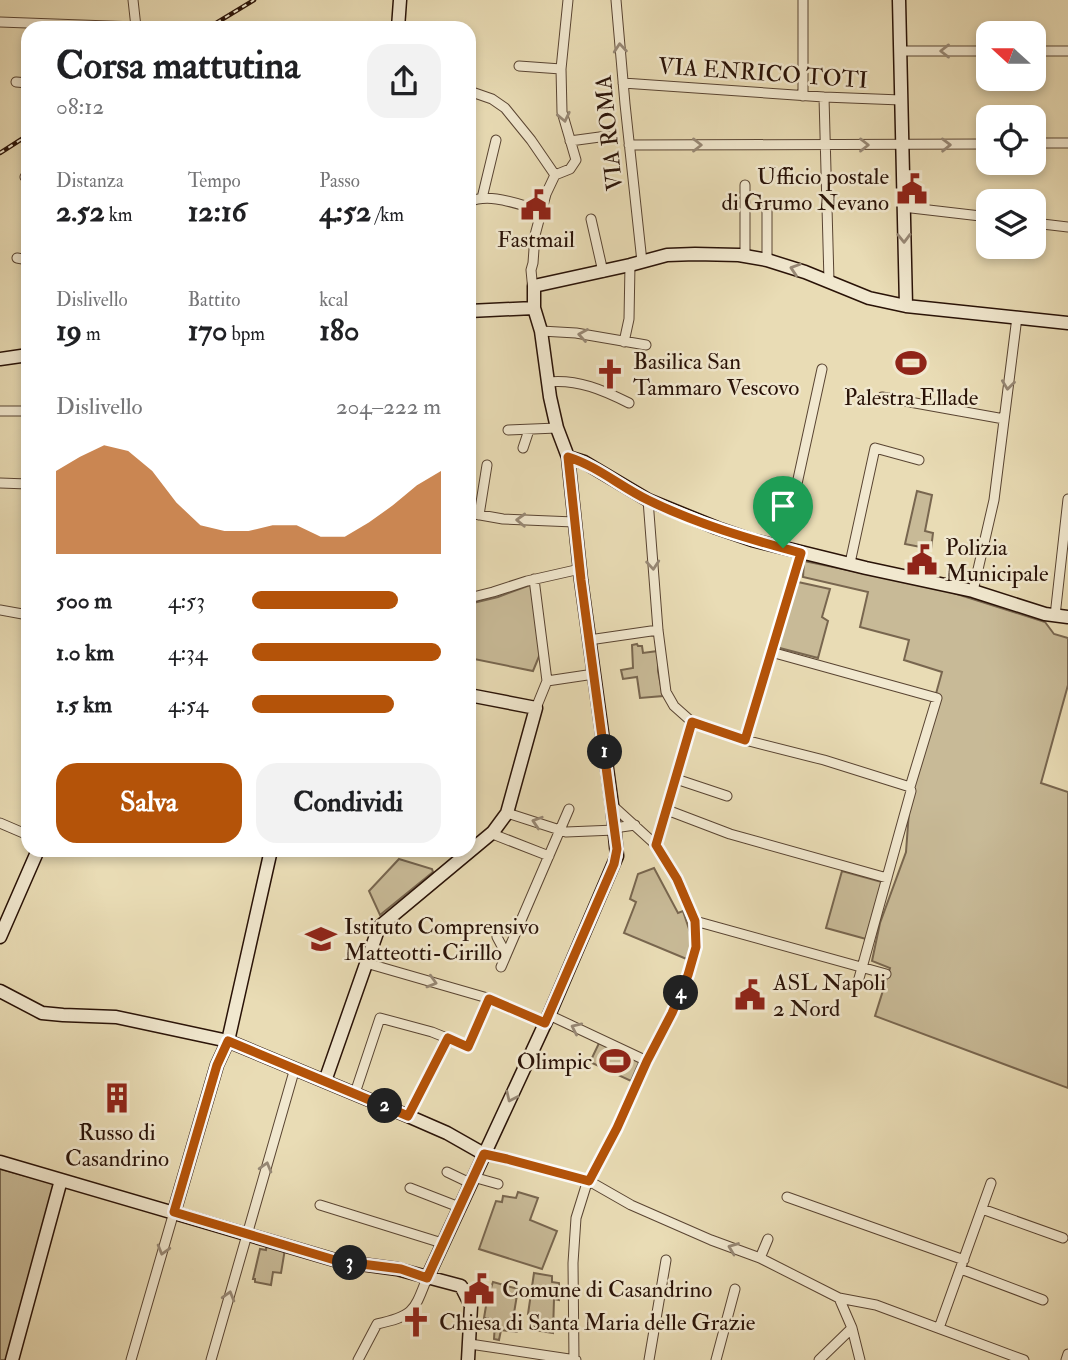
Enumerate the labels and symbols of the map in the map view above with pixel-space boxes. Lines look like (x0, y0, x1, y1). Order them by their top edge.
north arrow (976, 21, 1046, 91)
one-way arrow (613, 42, 628, 53)
one-way arrow (939, 43, 949, 59)
street label: VIA ENRICO TOTI (657, 51, 869, 95)
street label: VIA ROMA (588, 73, 629, 192)
one-way arrow (556, 110, 570, 122)
one-way arrow (693, 137, 703, 153)
one-way arrow (859, 137, 870, 153)
one-way arrow (941, 137, 951, 153)
place label: Ufficio postale di Grumo Nevano (721, 162, 889, 217)
public building icon: Ufficio postale di Grumo Nevano (895, 172, 929, 206)
public building icon: Fastmail (519, 188, 553, 222)
place label: Fastmail (497, 225, 575, 254)
one-way arrow (896, 233, 912, 244)
one-way arrow (789, 263, 801, 277)
one-way arrow (577, 328, 588, 343)
sports icon: Palestra Ellade (894, 346, 928, 380)
place label: Basilica San Tammaro Vescovo (633, 347, 799, 402)
church icon: Basilica San Tammaro Vescovo (593, 357, 627, 391)
one-way arrow (1001, 379, 1016, 391)
place label: Palestra Ellade (844, 383, 979, 412)
pin (753, 476, 813, 548)
one-way arrow (516, 512, 527, 527)
place label: Polizia Municipale (945, 533, 1049, 589)
public building icon: Polizia Municipale (905, 543, 939, 577)
one-way arrow (645, 560, 660, 571)
pin: 1 (588, 734, 622, 770)
one-way arrow (531, 816, 543, 830)
place label: Istituto Comprensivo Matteotti-Cirillo (344, 912, 539, 967)
school or university icon: Istituto Comprensivo Matteotti-Cirillo (304, 922, 338, 956)
place label: ASL Napoli 2 Nord (772, 968, 886, 1023)
one-way arrow (426, 974, 438, 989)
pin: 4 (664, 976, 698, 1010)
public building icon: ASL Napoli 2 Nord (733, 978, 767, 1012)
one-way arrow (571, 1022, 583, 1036)
sports icon: Olimpic (598, 1044, 632, 1078)
place label: Olimpic (517, 1047, 592, 1077)
building icon: Russo di Casandrino (100, 1081, 134, 1115)
pin: 2 (368, 1088, 402, 1124)
one-way arrow (505, 1089, 519, 1102)
place label: Russo di Casandrino (65, 1118, 169, 1173)
one-way arrow (258, 1162, 273, 1174)
one-way arrow (727, 1242, 739, 1256)
one-way arrow (156, 1244, 171, 1256)
pin: 3 (332, 1246, 368, 1280)
public building icon: Comune di Casandrino (462, 1272, 496, 1306)
place label: Comune di Casandrino (502, 1275, 712, 1304)
one-way arrow (221, 1291, 235, 1303)
church icon: Chiesa di Santa Maria delle Grazie (399, 1305, 433, 1339)
place label: Chiesa di Santa Maria delle Grazie (439, 1308, 756, 1337)

